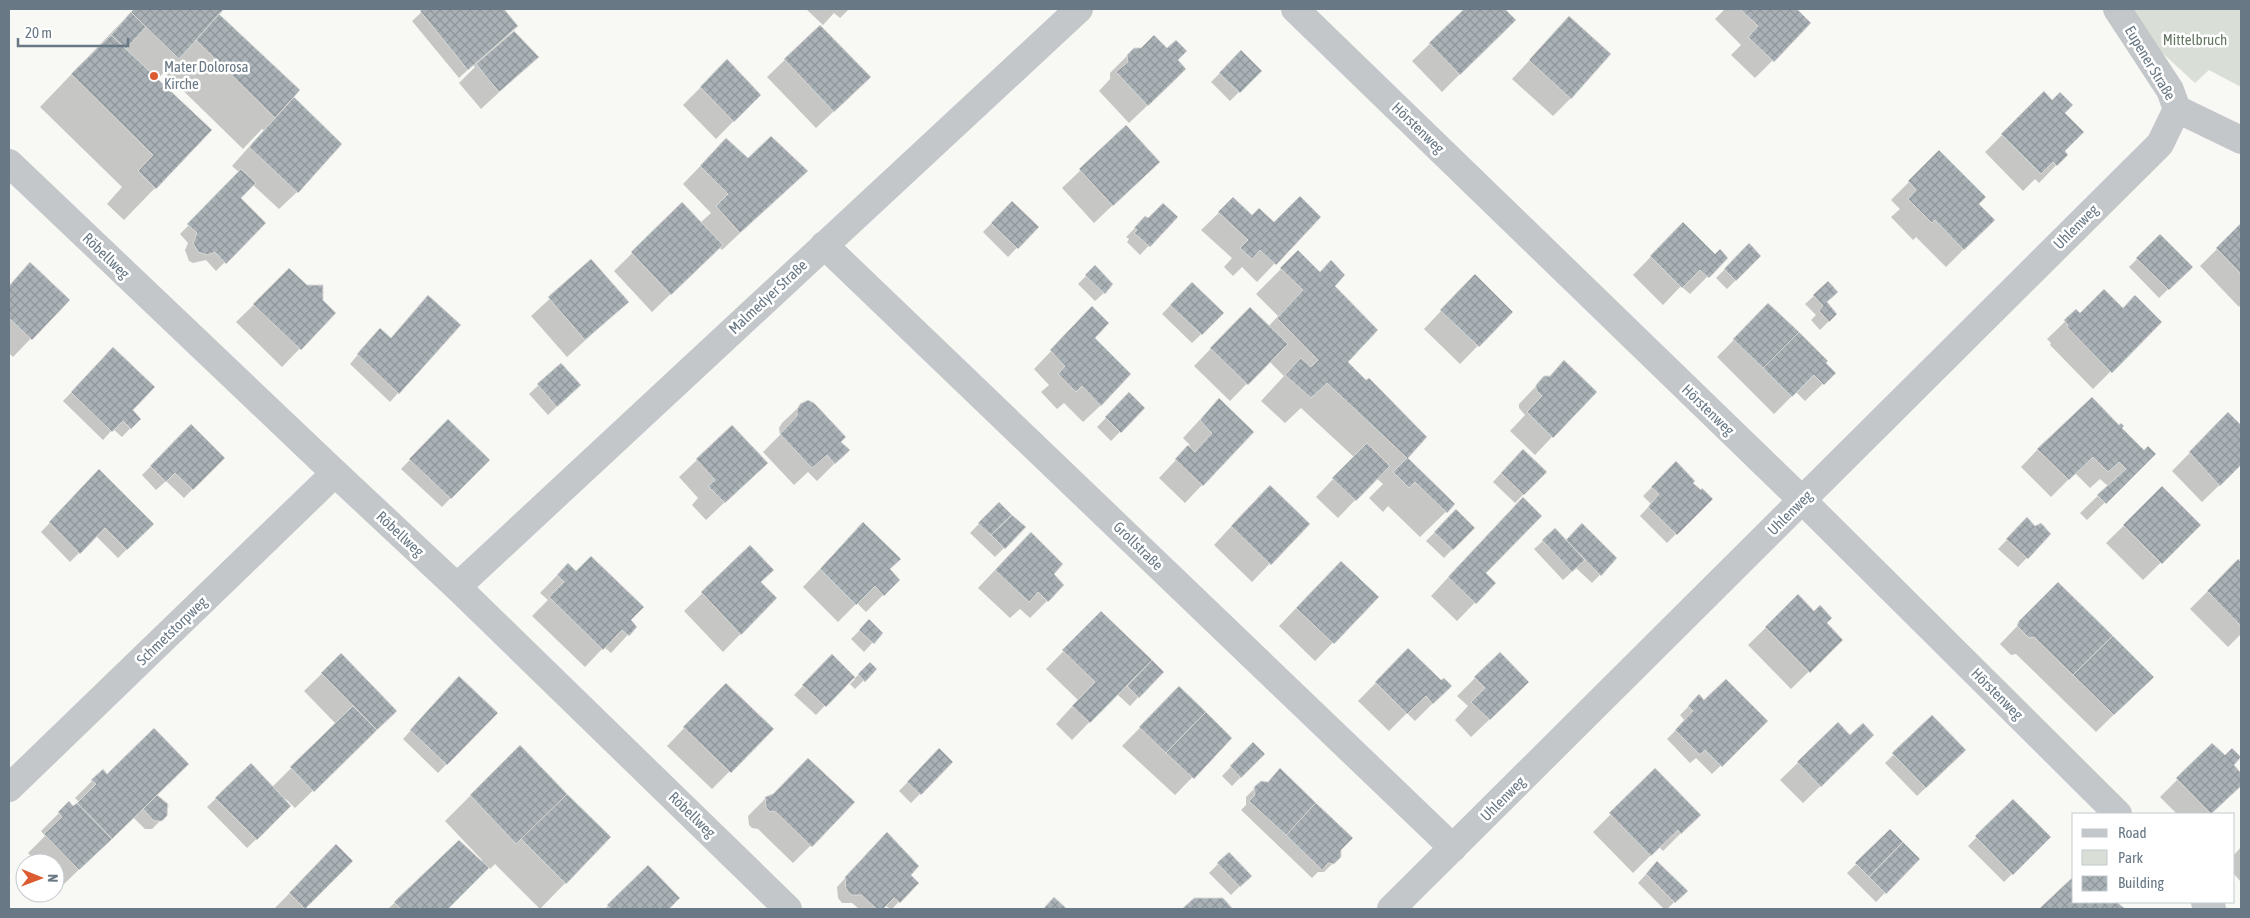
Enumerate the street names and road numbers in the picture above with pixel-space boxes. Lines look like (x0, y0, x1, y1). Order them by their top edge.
street label: Eupener Straße (2122, 22, 2179, 103)
street label: Hörstenweg (1389, 99, 1448, 157)
street label: Uhlenweg (2050, 200, 2102, 252)
street label: Röbellweg (79, 229, 134, 282)
street label: Malmedyer Straße (725, 256, 810, 337)
street label: Hörstenweg (1679, 381, 1738, 439)
street label: Uhlenweg (1764, 486, 1816, 538)
street label: Röbellweg (373, 508, 428, 560)
street label: Grollstraße (1110, 518, 1167, 573)
street label: Schmetstorpweg (133, 593, 211, 668)
street label: Hörstenweg (1968, 664, 2027, 723)
street label: Uhlenweg (1477, 772, 1529, 824)
street label: Röbellweg (665, 788, 720, 841)

